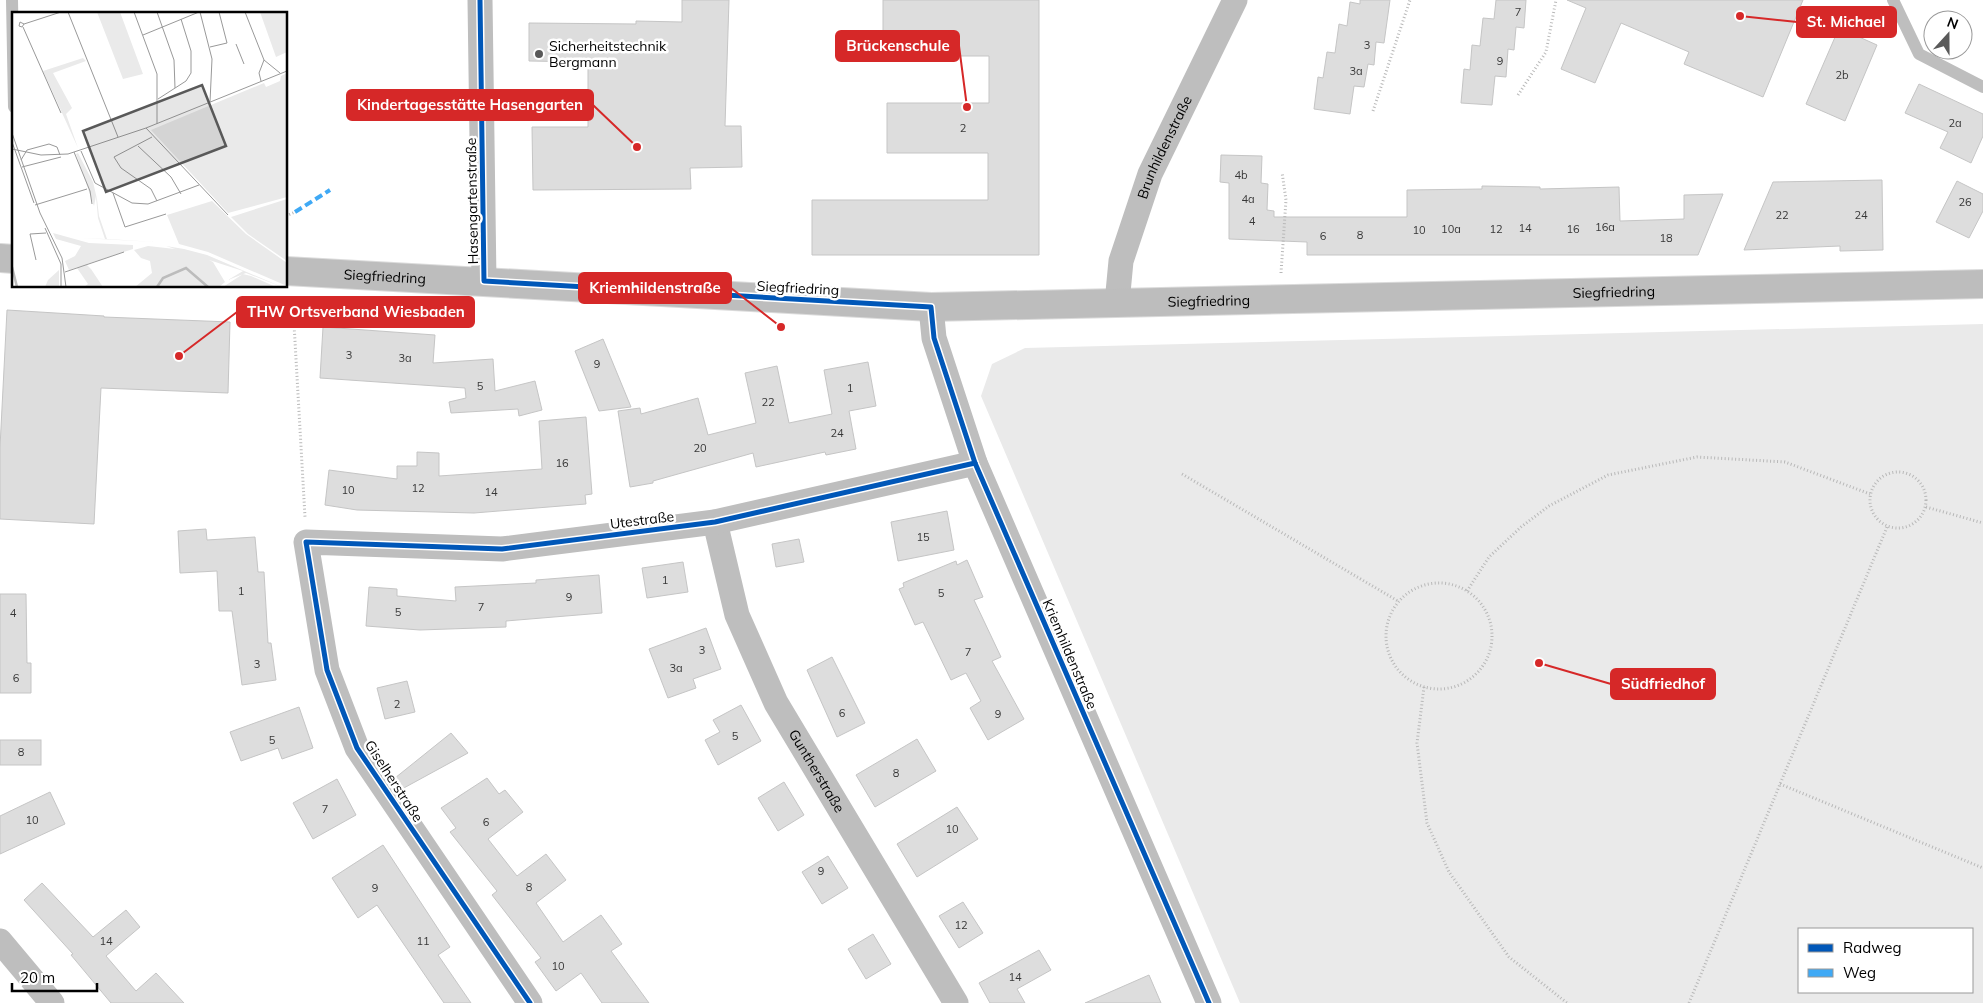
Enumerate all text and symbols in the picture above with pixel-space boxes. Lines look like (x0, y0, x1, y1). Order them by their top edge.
house number: 7 (1515, 5, 1521, 19)
callout: St. Michael (1797, 7, 1896, 37)
north arrow (1923, 10, 1973, 60)
inset map (12, 12, 288, 288)
text: St. Michael (1807, 12, 1885, 31)
text: N (1944, 13, 1961, 33)
callout: Brückenschule (836, 31, 959, 61)
text: Brückenschule (846, 36, 950, 55)
place label: Sicherheitstechnik Bergmann (549, 37, 667, 71)
house number: 3 (1364, 38, 1370, 52)
marker: Sicherheitstechnik Bergmann (533, 48, 545, 60)
house number: 9 (1497, 54, 1503, 68)
house number: 3a (1349, 64, 1363, 78)
house number: 2b (1835, 68, 1849, 82)
callout: Kindertagesstätte Hasengarten (347, 90, 593, 120)
street label: Brunhildenstraße (1133, 93, 1196, 201)
text: Kindertagesstätte Hasengarten (357, 95, 583, 114)
house number: 2a (1948, 116, 1962, 130)
house number: 2 (960, 121, 967, 135)
street label: Hasengartenstraße (462, 138, 482, 264)
house number: 4b (1234, 168, 1248, 182)
house number: 4a (1241, 192, 1255, 206)
house number: 26 (1958, 195, 1972, 209)
house number: 22 (1775, 208, 1789, 222)
house number: 24 (1854, 208, 1868, 222)
house number: 4 (1249, 214, 1256, 228)
house number: 16a (1595, 220, 1615, 234)
house number: 14 (1518, 221, 1532, 235)
house number: 10a (1441, 222, 1461, 236)
house number: 12 (1489, 222, 1503, 236)
house number: 16 (1566, 222, 1580, 236)
house number: 10 (1412, 223, 1426, 237)
house number: 8 (1357, 228, 1364, 242)
house number: 6 (1320, 229, 1327, 243)
house number: 18 (1659, 231, 1673, 245)
street label: Siegfriedring (343, 265, 427, 288)
callout: Kriemhildenstraße (579, 273, 731, 303)
street label: Siegfriedring (756, 277, 840, 299)
text: Kriemhildenstraße (589, 278, 721, 297)
street label: Siegfriedring (1572, 282, 1655, 302)
street label: Siegfriedring (1168, 291, 1250, 311)
callout: THW Ortsverband Wiesbaden (237, 297, 474, 327)
text: THW Ortsverband Wiesbaden (247, 302, 465, 321)
house number: 3 (346, 348, 352, 362)
house number: 3a (398, 351, 412, 365)
house number: 9 (594, 357, 600, 371)
house number: 5 (477, 379, 484, 393)
house number: 1 (847, 381, 853, 395)
house number: 22 (761, 395, 775, 409)
house number: 24 (830, 426, 844, 440)
house number: 20 (693, 441, 707, 455)
house number: 16 (555, 456, 569, 470)
house number: 12 (411, 481, 425, 495)
house number: 10 (341, 483, 355, 497)
house number: 14 (484, 485, 498, 499)
street label: Utestraße (609, 507, 675, 533)
house number: 15 (916, 530, 930, 544)
house number: 1 (662, 573, 668, 587)
house number: 1 (238, 584, 244, 598)
house number: 5 (938, 586, 945, 600)
house number: 9 (566, 590, 572, 604)
street label: Kriemhildenstraße (1039, 596, 1101, 712)
house number: 7 (478, 600, 484, 614)
house number: 5 (395, 605, 402, 619)
house number: 4 (10, 606, 17, 620)
house number: 3 (699, 643, 705, 657)
house number: 7 (965, 645, 971, 659)
house number: 3 (254, 657, 260, 671)
house number: 3a (669, 661, 683, 675)
callout: Südfriedhof (1611, 669, 1715, 699)
house number: 6 (13, 671, 20, 685)
text: Südfriedhof (1621, 674, 1706, 693)
house number: 2 (394, 697, 401, 711)
house number: 6 (839, 706, 846, 720)
house number: 9 (995, 707, 1001, 721)
street label: Guntherstraße (785, 726, 849, 816)
house number: 5 (732, 729, 739, 743)
house number: 5 (269, 733, 276, 747)
street label: Giselherstraße (361, 737, 427, 825)
house number: 8 (18, 745, 25, 759)
house number: 8 (893, 766, 900, 780)
house number: 7 (322, 802, 328, 816)
house number: 10 (25, 813, 39, 827)
house number: 6 (483, 815, 490, 829)
house number: 10 (945, 822, 959, 836)
house number: 9 (818, 864, 824, 878)
house number: 8 (526, 880, 533, 894)
house number: 9 (372, 881, 378, 895)
house number: 12 (954, 918, 968, 932)
legend (1798, 928, 1973, 993)
house number: 14 (99, 934, 113, 948)
house number: 11 (416, 934, 430, 948)
text: Radweg (1843, 938, 1901, 957)
house number: 10 (551, 959, 565, 973)
scale bar (12, 960, 98, 992)
text: Weg (1843, 963, 1876, 982)
text: 20 m (20, 968, 55, 987)
house number: 14 (1008, 970, 1022, 984)

